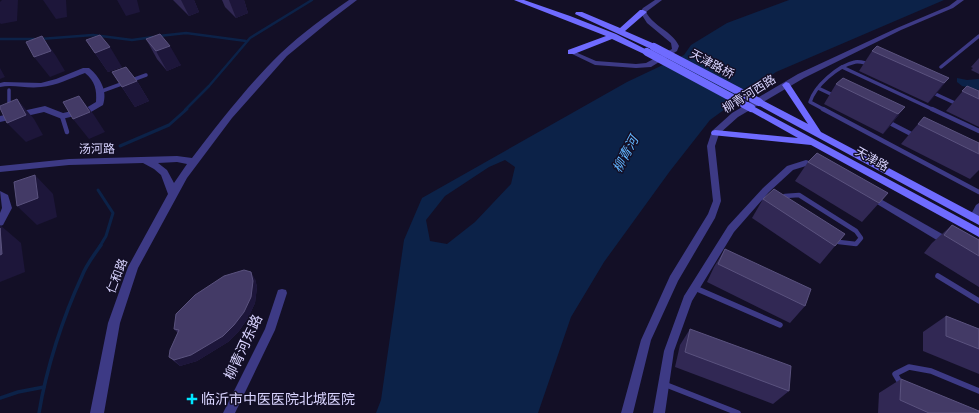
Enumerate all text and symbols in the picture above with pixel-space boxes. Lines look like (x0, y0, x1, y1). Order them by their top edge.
street label: 天津路桥 (688, 47, 736, 81)
street label: 柳青河西路 (720, 72, 778, 116)
water label: 柳青河 (610, 131, 643, 175)
street label: 汤河路 (79, 142, 115, 156)
street label: 天津路 (853, 144, 891, 174)
street label: 仁和路 (104, 257, 130, 295)
street label: 柳青河东路 (221, 312, 266, 383)
place label: 临沂市中医医院北城医院 (201, 391, 355, 408)
marker: 临沂市中医医院北城医院 (186, 393, 198, 405)

